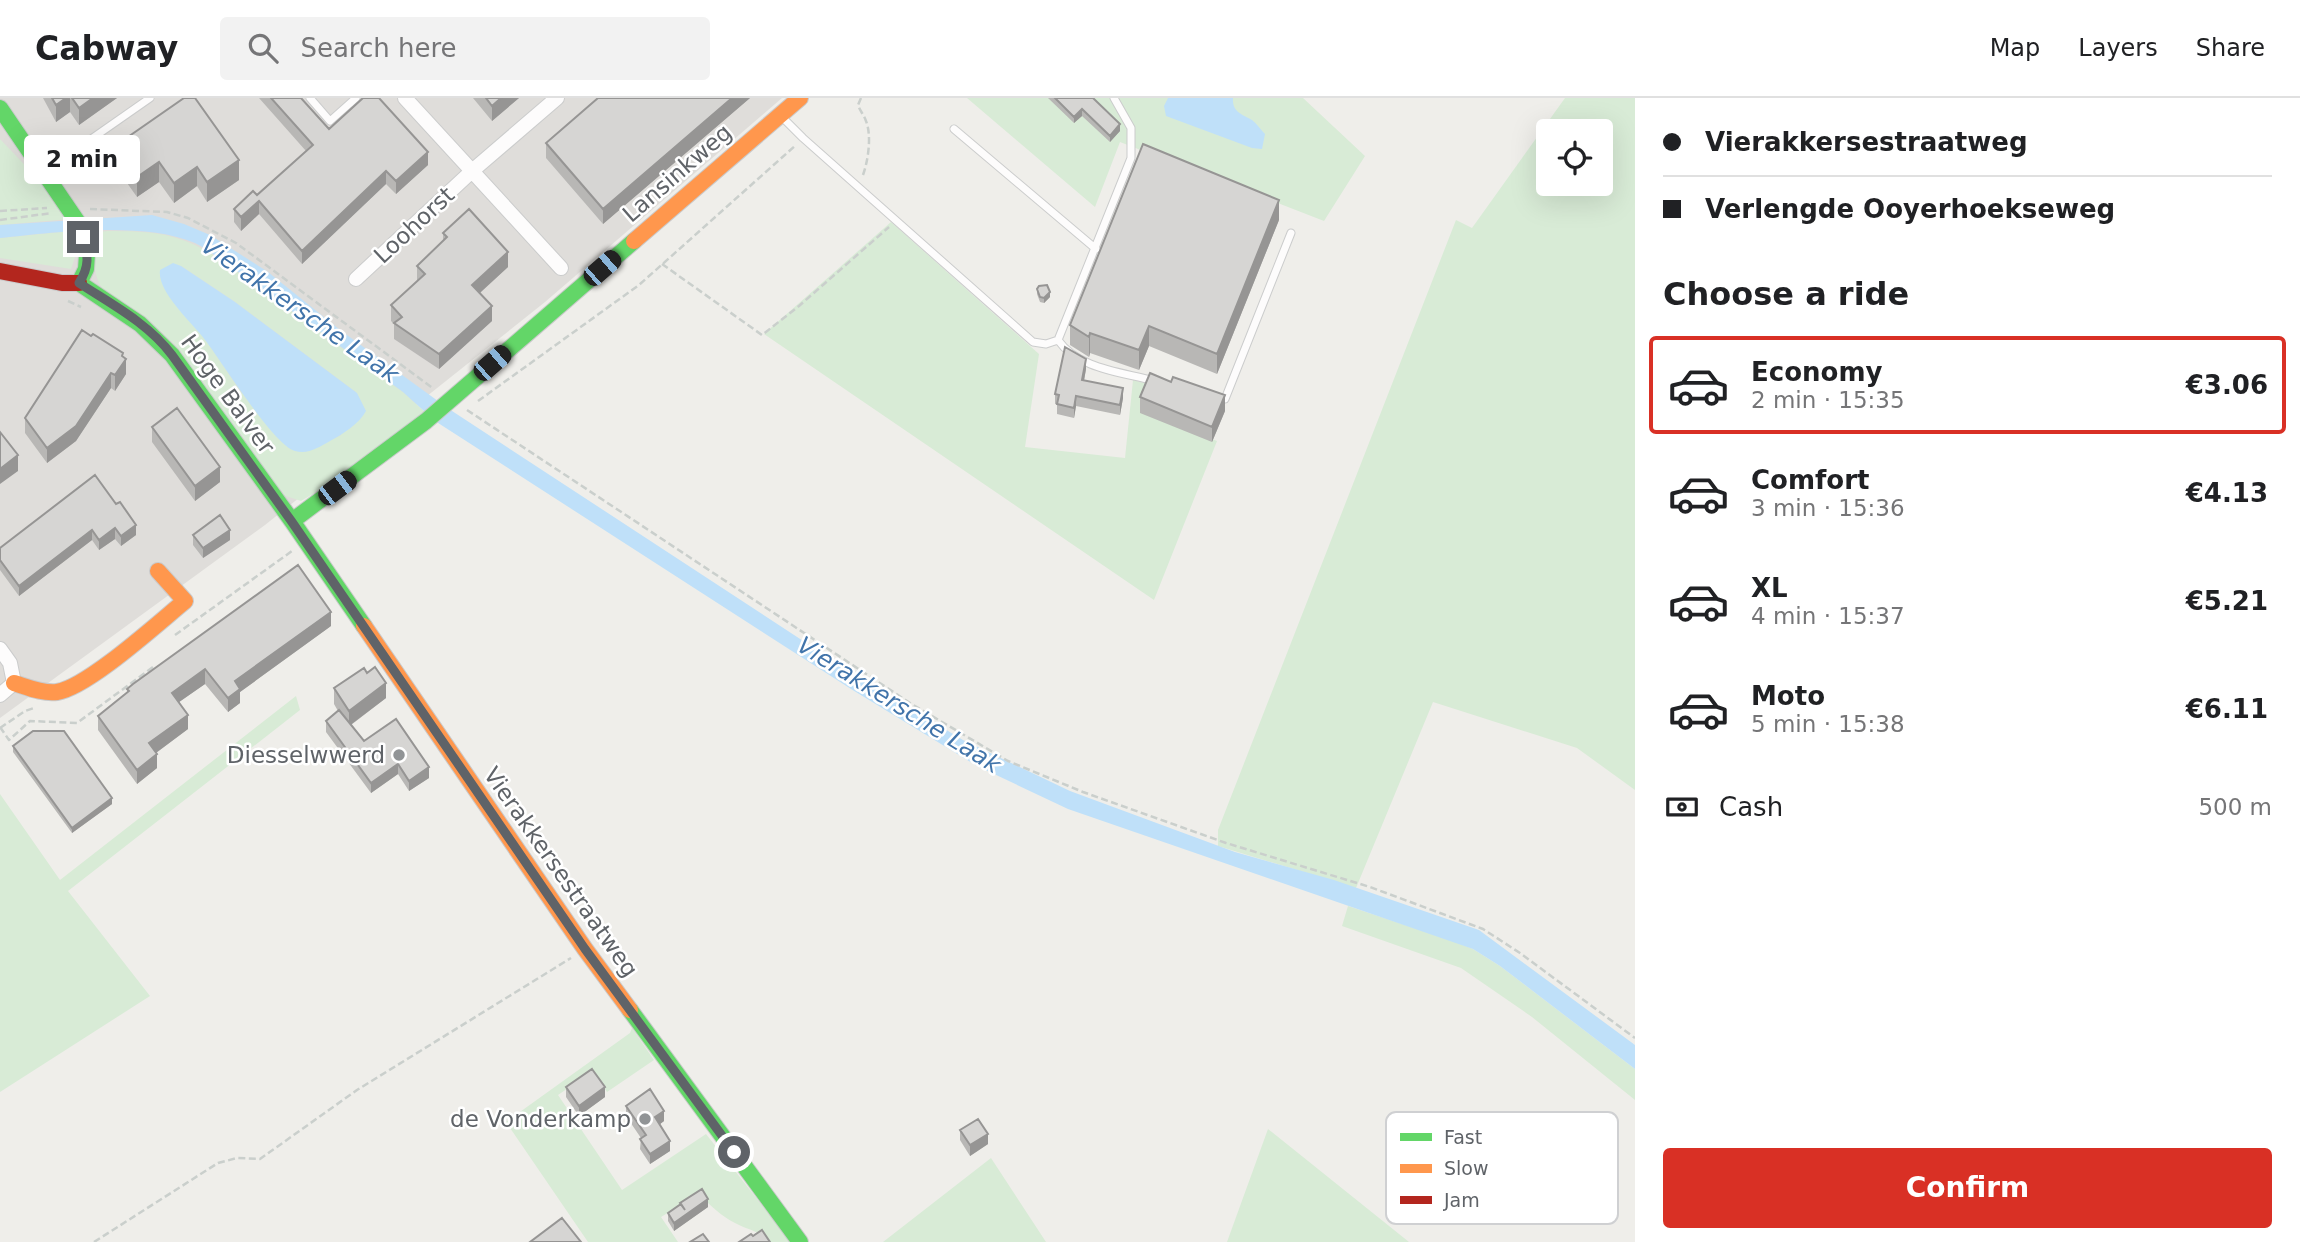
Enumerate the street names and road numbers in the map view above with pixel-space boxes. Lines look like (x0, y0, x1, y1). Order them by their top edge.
street label: Lansinkweg (617, 119, 737, 227)
street label: Loohorst (369, 182, 459, 268)
street label: Hoge Balver (176, 329, 280, 459)
street label: Vierakkersestraatweg (479, 762, 643, 982)

